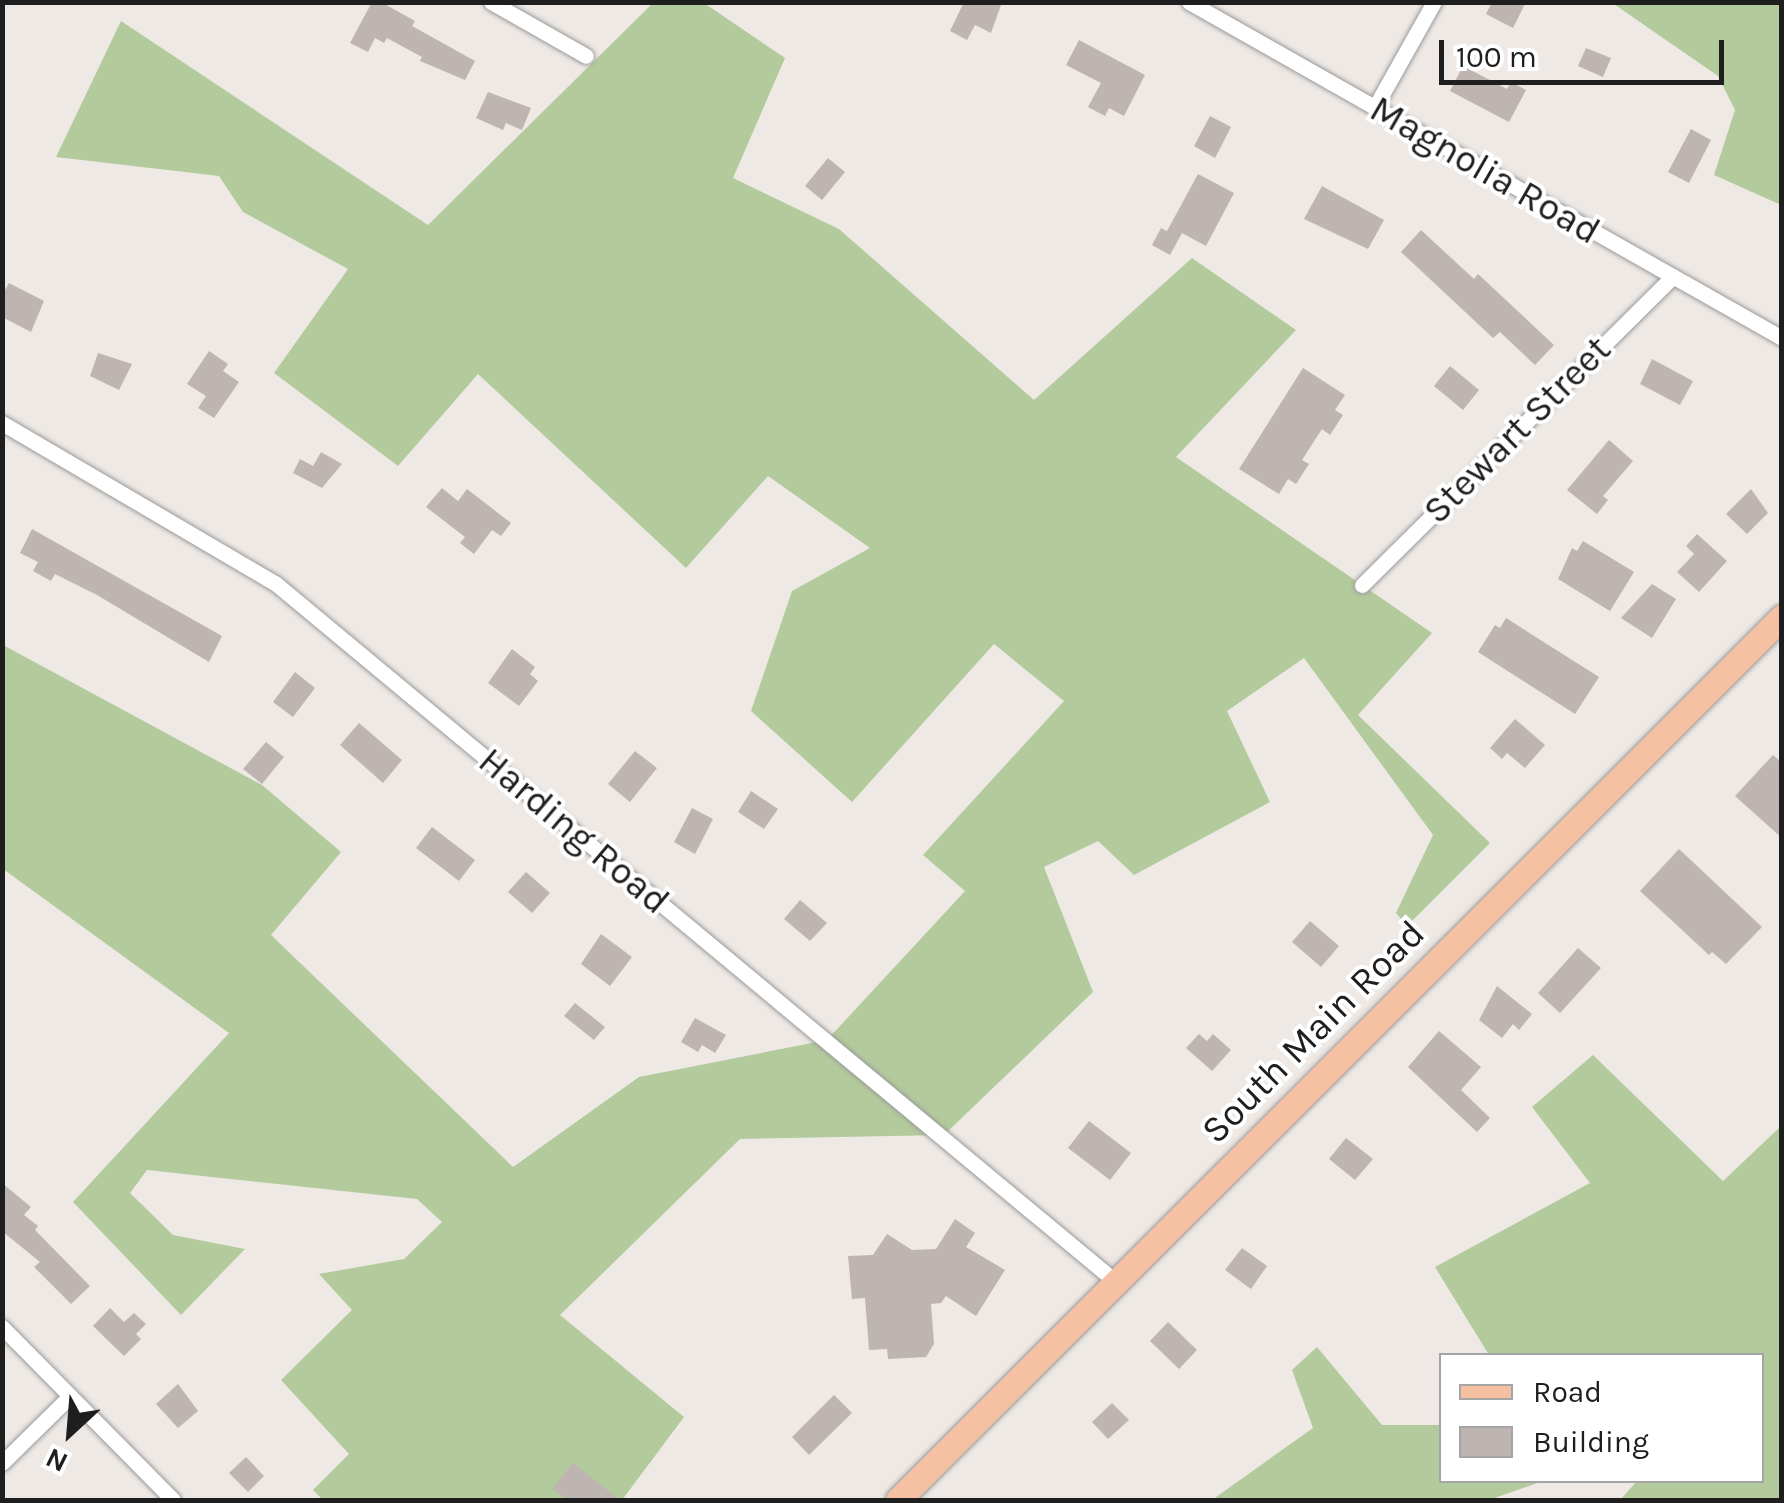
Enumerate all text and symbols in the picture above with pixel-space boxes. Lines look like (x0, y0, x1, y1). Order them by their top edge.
scale bar (1444, 20, 1729, 82)
text: 100 m (1456, 39, 1537, 75)
street label: Magnolia Road (1362, 86, 1608, 254)
street label: Stewart Street (1414, 327, 1620, 533)
street label: Harding Road (469, 738, 679, 924)
street label: South Main Road (1192, 911, 1434, 1153)
legend (1439, 1353, 1764, 1483)
text: Road (1533, 1374, 1602, 1410)
north arrow (20, 1383, 120, 1483)
text: Building (1533, 1424, 1649, 1460)
text: N (40, 1441, 73, 1480)

